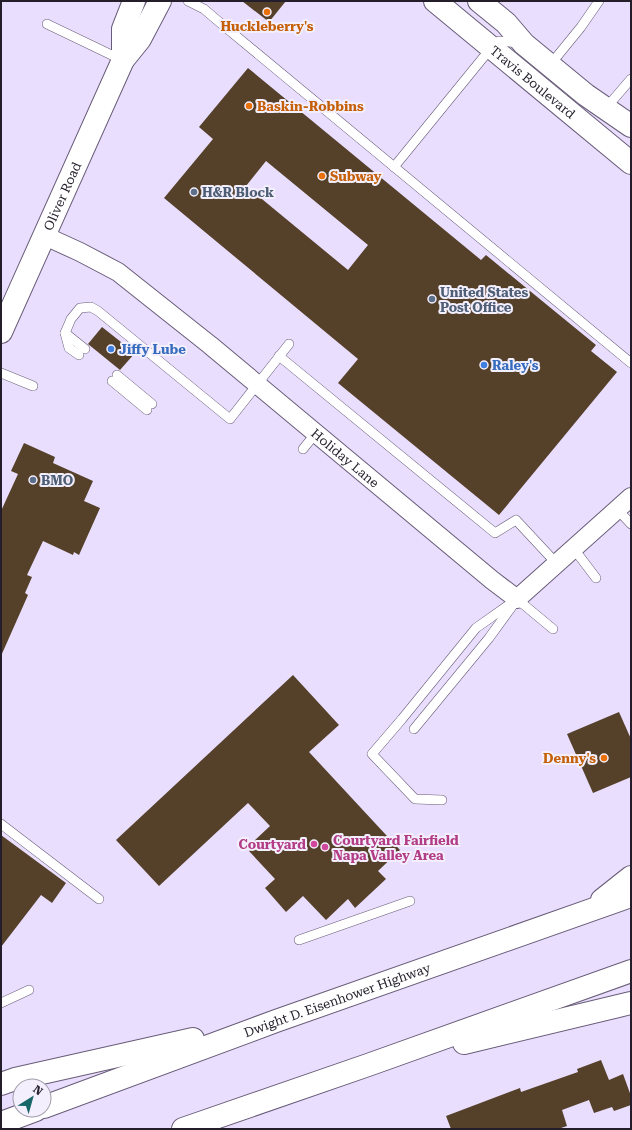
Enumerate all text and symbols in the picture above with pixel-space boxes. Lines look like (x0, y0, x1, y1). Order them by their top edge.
marker: Huckleberry's (262, 7, 272, 17)
place label: Huckleberry's (220, 19, 314, 34)
street label: Travis Boulevard (487, 43, 579, 122)
place label: Baskin-Robbins (257, 99, 364, 114)
marker: Baskin-Robbins (244, 101, 254, 111)
street label: Oliver Road (41, 159, 85, 233)
place label: Subway (330, 169, 382, 184)
marker: Subway (317, 171, 327, 181)
place label: H&R Block (202, 185, 274, 200)
marker: H&R Block (189, 187, 199, 197)
place label: United States Post Office (440, 285, 528, 315)
marker: United States Post Office (427, 294, 437, 304)
place label: Jiffy Lube (119, 342, 186, 357)
marker: Jiffy Lube (106, 344, 116, 354)
place label: Raley's (492, 358, 539, 373)
marker: Raley's (479, 360, 489, 370)
street label: Holiday Lane (308, 426, 382, 491)
place label: BMO (41, 473, 74, 488)
marker: BMO (28, 475, 38, 485)
place label: Denny's (543, 751, 596, 766)
marker: Denny's (599, 753, 609, 763)
place label: Courtyard Fairfield Napa Valley Area (333, 833, 459, 863)
place label: Courtyard (239, 837, 306, 852)
marker: Courtyard (309, 839, 319, 849)
marker: Courtyard Fairfield Napa Valley Area (320, 842, 330, 852)
street label: Dwight D. Eisenhower Highway (242, 960, 433, 1040)
north arrow (12, 1078, 52, 1118)
text: N (30, 1083, 45, 1098)

